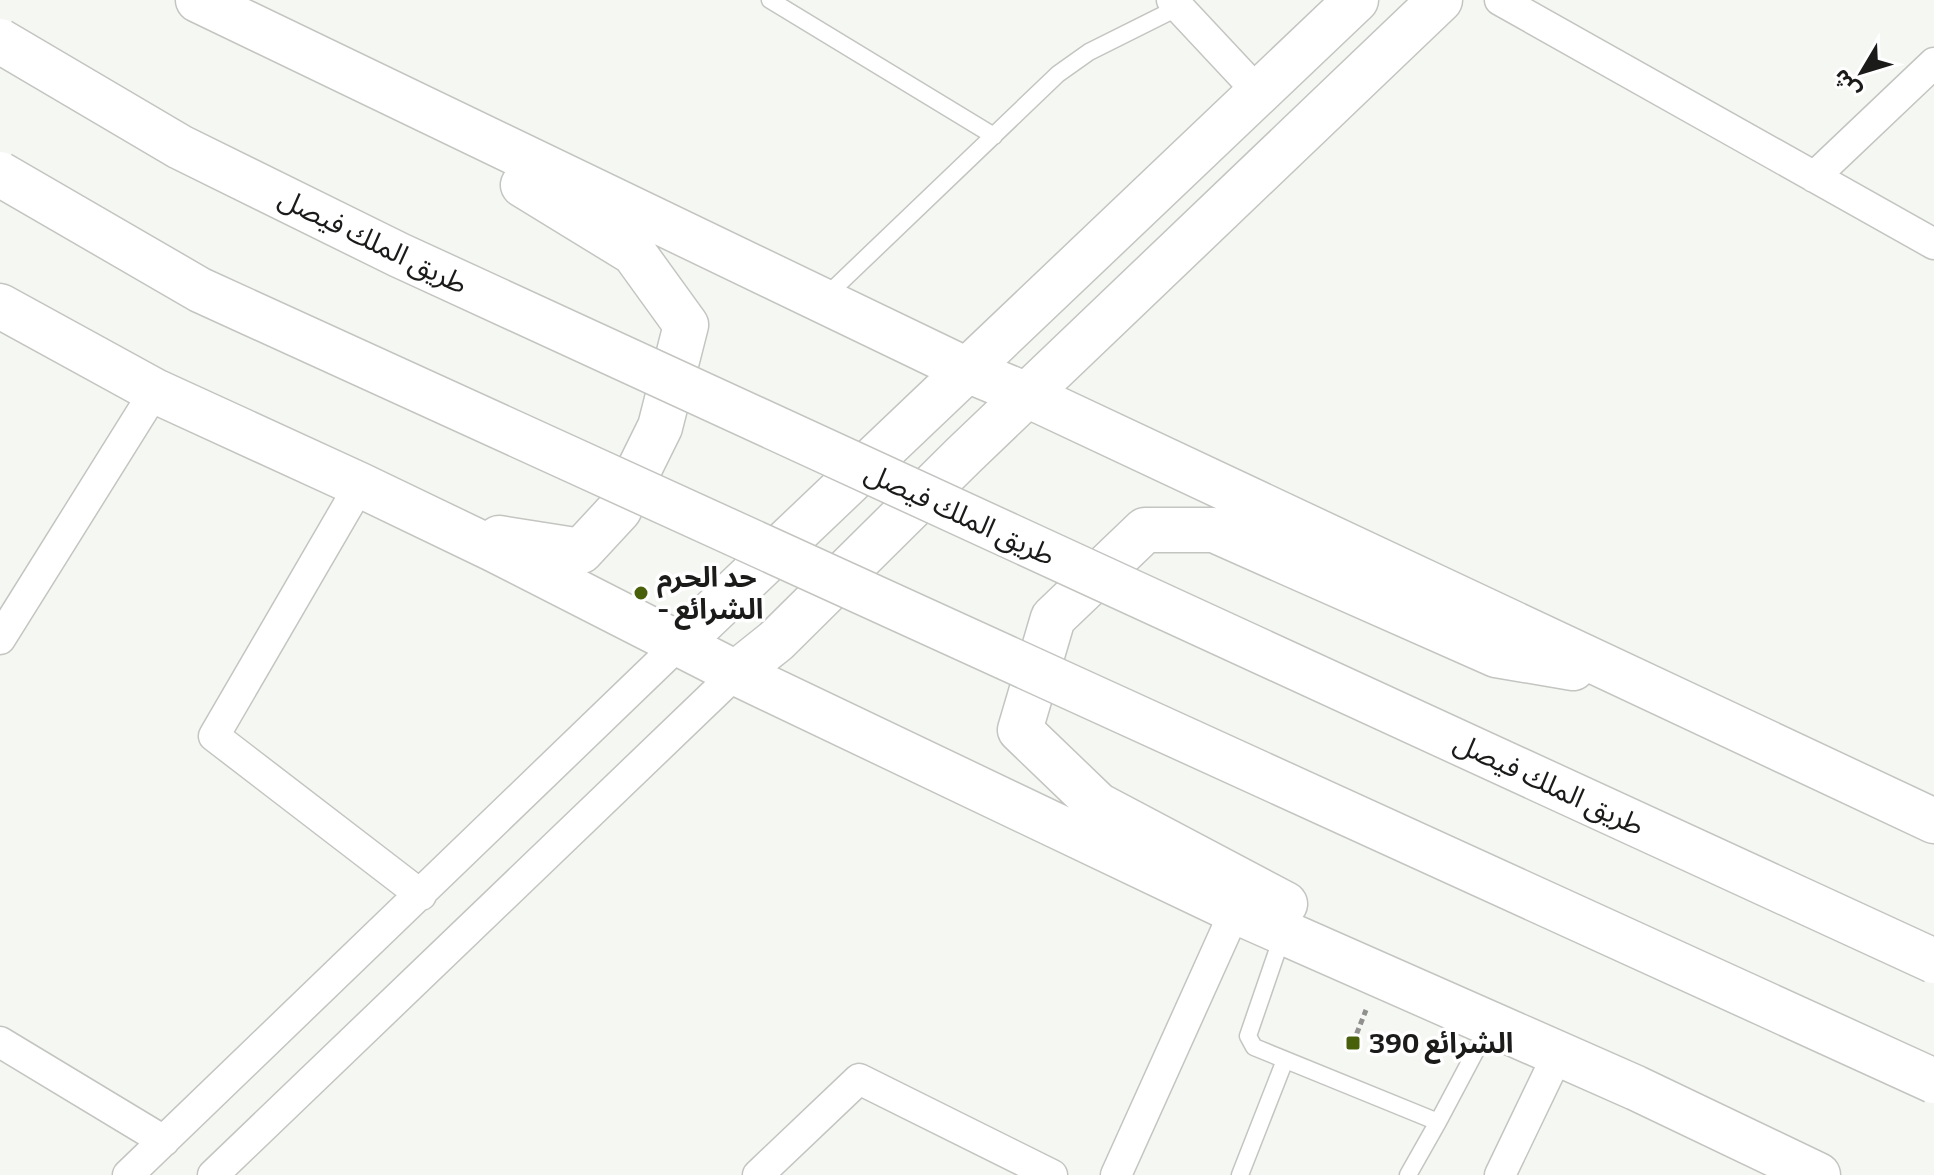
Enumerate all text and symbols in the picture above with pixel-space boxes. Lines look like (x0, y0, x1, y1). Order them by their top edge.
north arrow (1822, 32, 1902, 112)
text: ش (1827, 64, 1867, 104)
street label: طريق الملك فيصل (273, 181, 473, 302)
street label: طريق الملك فيصل (859, 456, 1060, 573)
place label: حد الحرم - الشرائع (657, 561, 763, 630)
marker: حد الحرم - الشرائع (632, 584, 650, 602)
street label: طريق الملك فيصل (1448, 726, 1649, 843)
place label: الشرائع 390 (1369, 1027, 1513, 1064)
marker: الشرائع 390 (1344, 1034, 1362, 1052)

